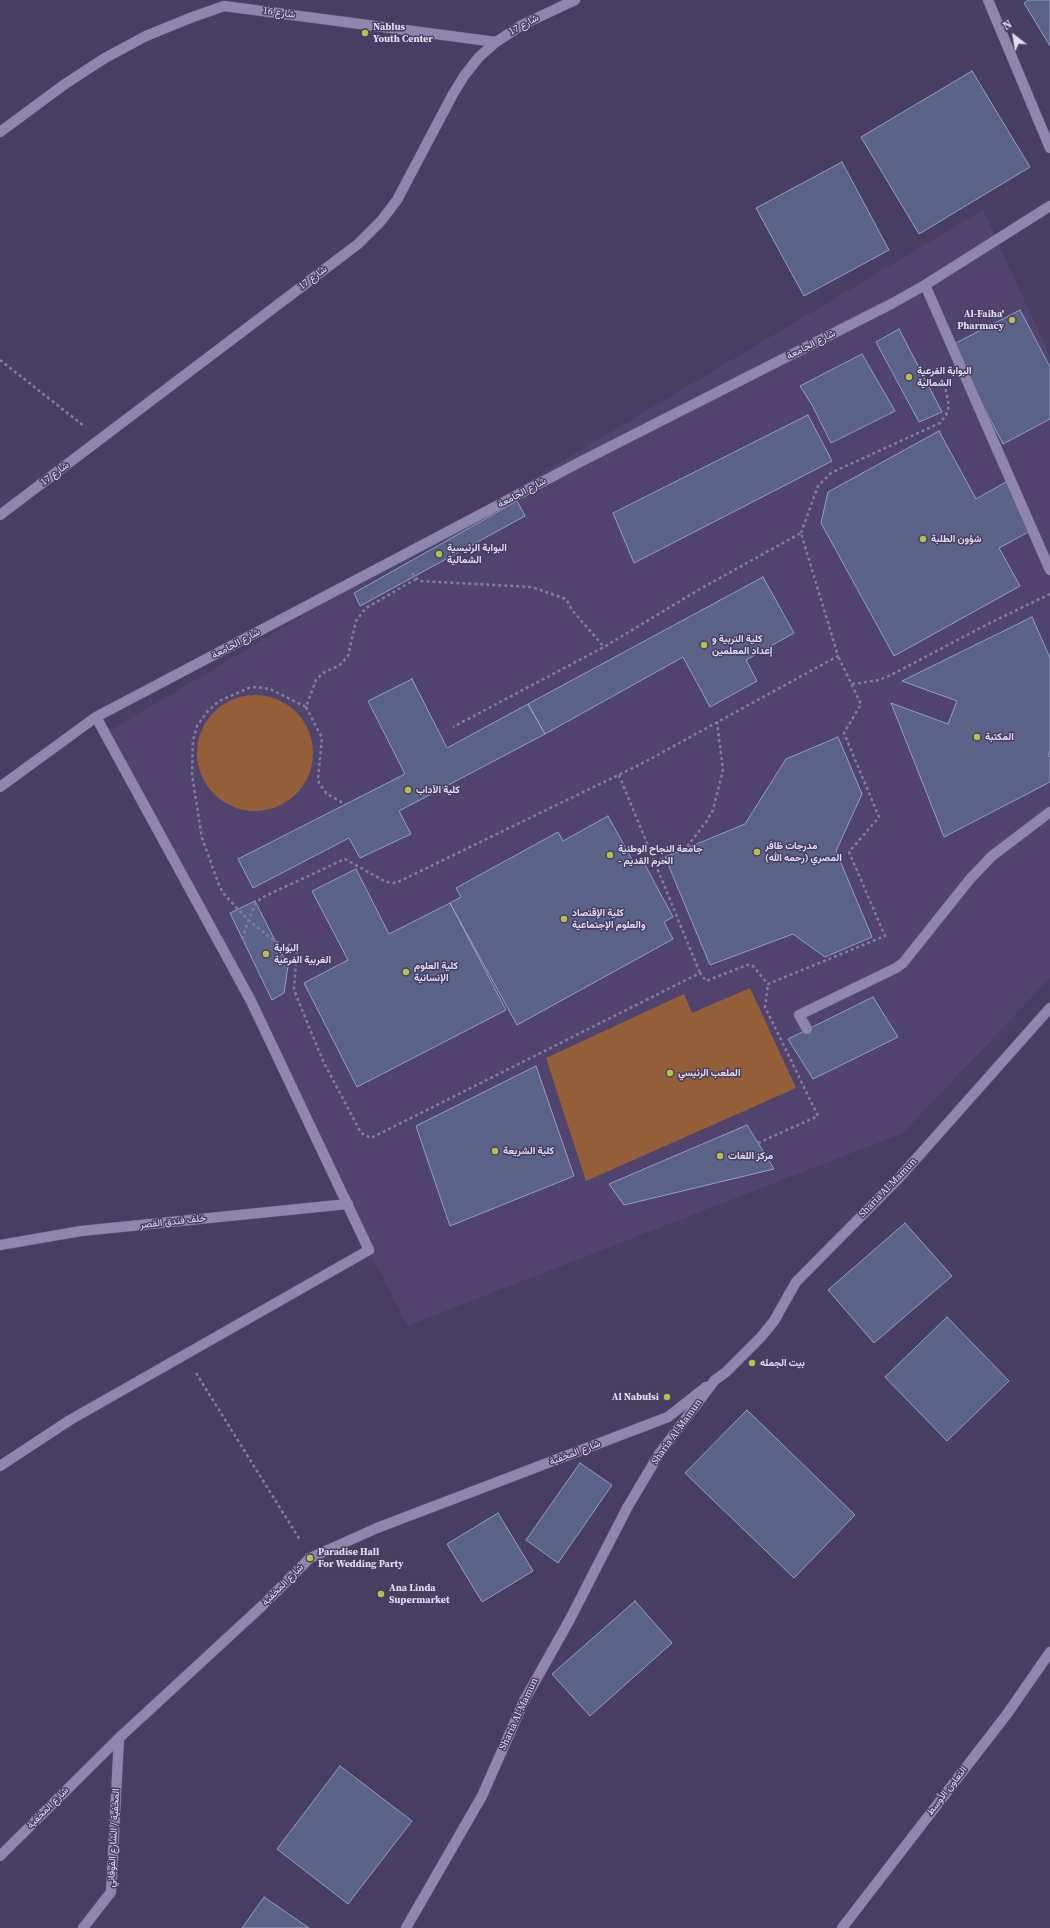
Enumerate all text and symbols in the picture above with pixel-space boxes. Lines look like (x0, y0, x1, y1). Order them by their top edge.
street label: شارع 16 (262, 5, 296, 21)
street label: شارع 17 (507, 12, 541, 38)
north arrow (994, 16, 1034, 56)
text: N (1000, 17, 1015, 34)
place label: Nablus Youth Center (373, 21, 433, 44)
marker: Nablus Youth Center (360, 28, 370, 38)
street label: شارع 17 (296, 263, 330, 293)
place label: Al-Faiha' Pharmacy (957, 308, 1004, 332)
marker: Al-Faiha' Pharmacy (1007, 315, 1017, 325)
street label: شارع الجامعة (785, 328, 837, 362)
place label: البوابة الفرعية الشمالية (917, 365, 972, 388)
marker: البوابة الفرعية الشمالية (904, 372, 914, 382)
street label: شارع 17 (38, 459, 72, 489)
street label: شارع الجامعة (496, 475, 548, 511)
place label: شؤون الطلبة (931, 533, 982, 545)
marker: شؤون الطلبة (918, 534, 928, 544)
place label: البوابة الرئيسية الشمالية (447, 542, 507, 566)
marker: البوابة الرئيسية الشمالية (434, 549, 444, 559)
street label: شارع الجامعة (210, 626, 262, 662)
place label: كلية التربية و إعداد المعلمين (712, 633, 772, 656)
marker: كلية التربية و إعداد المعلمين (699, 640, 709, 650)
place label: المكتبة (985, 731, 1014, 743)
marker: المكتبة (972, 732, 982, 742)
place label: كلية الآداب (416, 784, 460, 796)
marker: كلية الآداب (403, 785, 413, 795)
place label: مدرجات ظافر المصري (رحمه الله) (765, 840, 842, 864)
place label: جامعة النجاح الوطنية - الحرم القديم (618, 843, 703, 866)
marker: مدرجات ظافر المصري (رحمه الله) (752, 847, 762, 857)
marker: جامعة النجاح الوطنية - الحرم القديم (605, 850, 615, 860)
place label: كلية الإقتصاد والعلوم الإجتماعية (572, 907, 646, 930)
marker: كلية الإقتصاد والعلوم الإجتماعية (559, 914, 569, 924)
place label: البوابة الغربية الفرعية (274, 942, 331, 966)
marker: البوابة الغربية الفرعية (261, 949, 271, 959)
place label: كلية العلوم الإنسانية (414, 960, 458, 984)
marker: كلية العلوم الإنسانية (401, 967, 411, 977)
place label: الملعب الرئيسي (678, 1067, 740, 1079)
marker: الملعب الرئيسي (665, 1068, 675, 1078)
place label: كلية الشريعة (503, 1145, 554, 1157)
marker: كلية الشريعة (490, 1146, 500, 1156)
place label: مركز اللغات (728, 1150, 773, 1162)
marker: مركز اللغات (715, 1151, 725, 1161)
street label: Sharia Al-Mamun (857, 1156, 919, 1220)
street label: خلف فندق القصر (139, 1213, 207, 1231)
place label: بيت الجمله (760, 1357, 805, 1369)
marker: بيت الجمله (747, 1358, 757, 1368)
place label: Al Nabulsi (612, 1391, 659, 1403)
marker: Al Nabulsi (662, 1392, 672, 1402)
street label: Sharia Al-Mamun (649, 1397, 705, 1467)
street label: شارع المخفية (548, 1438, 602, 1468)
place label: Paradise Hall For Wedding Party (318, 1546, 404, 1570)
marker: Paradise Hall For Wedding Party (305, 1553, 315, 1563)
street label: شارع المخفية (260, 1562, 306, 1608)
place label: Ana Linda Supermarket (389, 1582, 450, 1606)
marker: Ana Linda Supermarket (376, 1589, 386, 1599)
street label: Sharia Al-Mamun (497, 1676, 541, 1752)
street label: التعاون الأوسط (924, 1764, 970, 1818)
street label: شارع المخفية (25, 1785, 71, 1831)
street label: المخفية / الشارع الفوقاني (105, 1788, 123, 1888)

